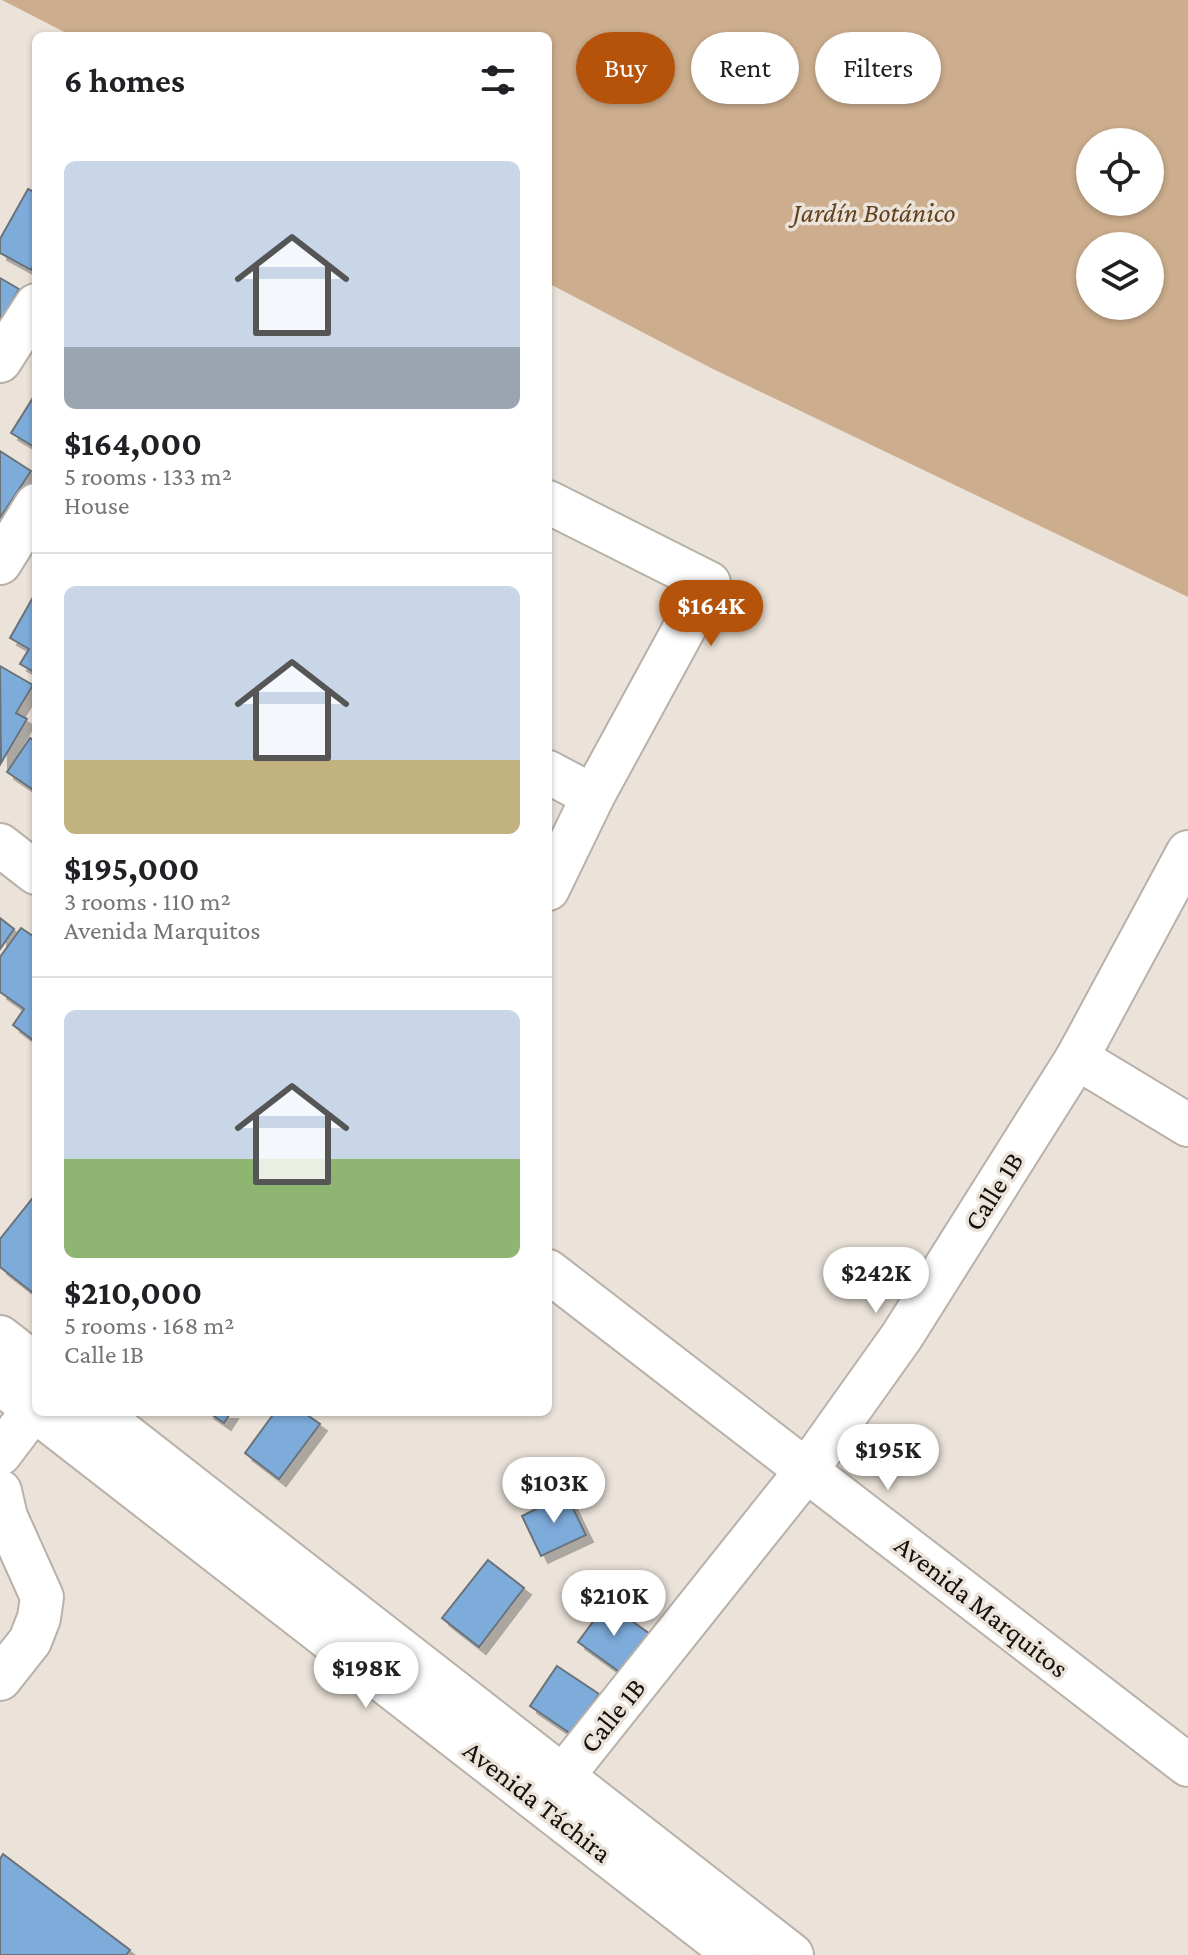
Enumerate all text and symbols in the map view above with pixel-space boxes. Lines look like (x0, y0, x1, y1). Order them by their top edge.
chip: Buy (576, 32, 675, 104)
chip: Rent (691, 32, 799, 104)
chip: Filters (815, 32, 941, 104)
icon: filters (476, 58, 520, 102)
text: 6 homes (64, 62, 185, 99)
map controls (1076, 128, 1164, 320)
button: locate (1076, 128, 1164, 216)
park label: Jardín Botánico (787, 197, 956, 228)
icon: home (220, 213, 364, 357)
button: layers (1076, 232, 1164, 320)
text: $164,000 (64, 425, 202, 462)
text: 5 rooms · 133 m² (64, 462, 232, 491)
text: House (64, 491, 129, 520)
pin: $164K (655, 580, 767, 648)
text: $164K (677, 591, 745, 620)
icon: home (220, 638, 364, 782)
text: $195,000 (64, 850, 200, 887)
text: 3 rooms · 110 m² (64, 887, 231, 916)
text: Avenida Marquitos (64, 916, 261, 945)
icon: home (220, 1062, 364, 1206)
street label: Calle 1B (957, 1146, 1029, 1236)
pin: $242K (820, 1247, 932, 1315)
text: $242K (841, 1258, 911, 1287)
text: $210,000 (64, 1274, 202, 1311)
text: 5 rooms · 168 m² (64, 1311, 234, 1340)
text: Calle 1B (64, 1340, 144, 1369)
pin: $195K (832, 1424, 944, 1492)
text: $195K (855, 1435, 921, 1464)
pin: $103K (498, 1457, 610, 1525)
text: $103K (520, 1468, 588, 1497)
street label: Avenida Marquitos (889, 1529, 1075, 1684)
pin: $210K (558, 1570, 670, 1638)
text: $210K (580, 1581, 648, 1610)
pin: $198K (310, 1642, 422, 1710)
text: $198K (332, 1653, 400, 1682)
street label: Calle 1B (573, 1672, 652, 1759)
street label: Avenida Táchira (458, 1734, 618, 1869)

